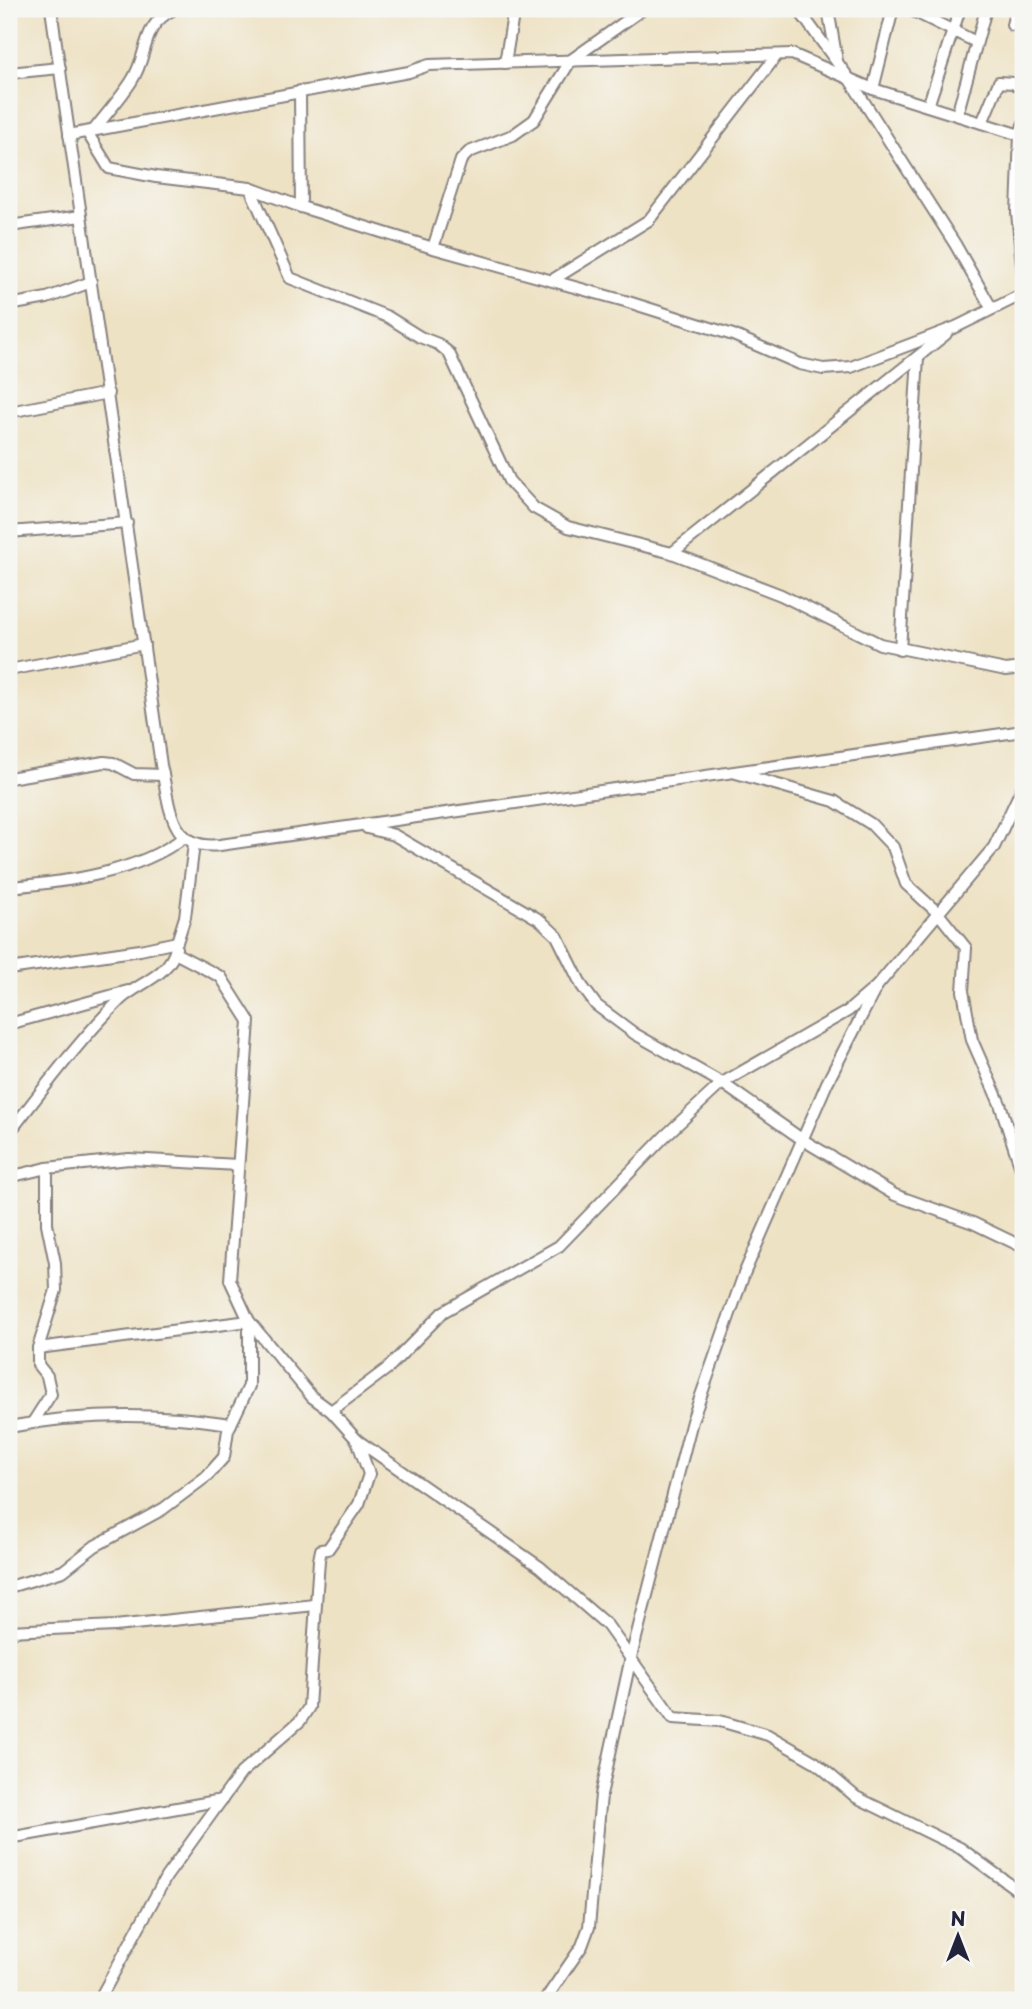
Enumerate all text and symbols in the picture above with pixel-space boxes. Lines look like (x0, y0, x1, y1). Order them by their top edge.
north arrow (923, 1900, 993, 1970)
text: N (950, 1904, 966, 1932)

